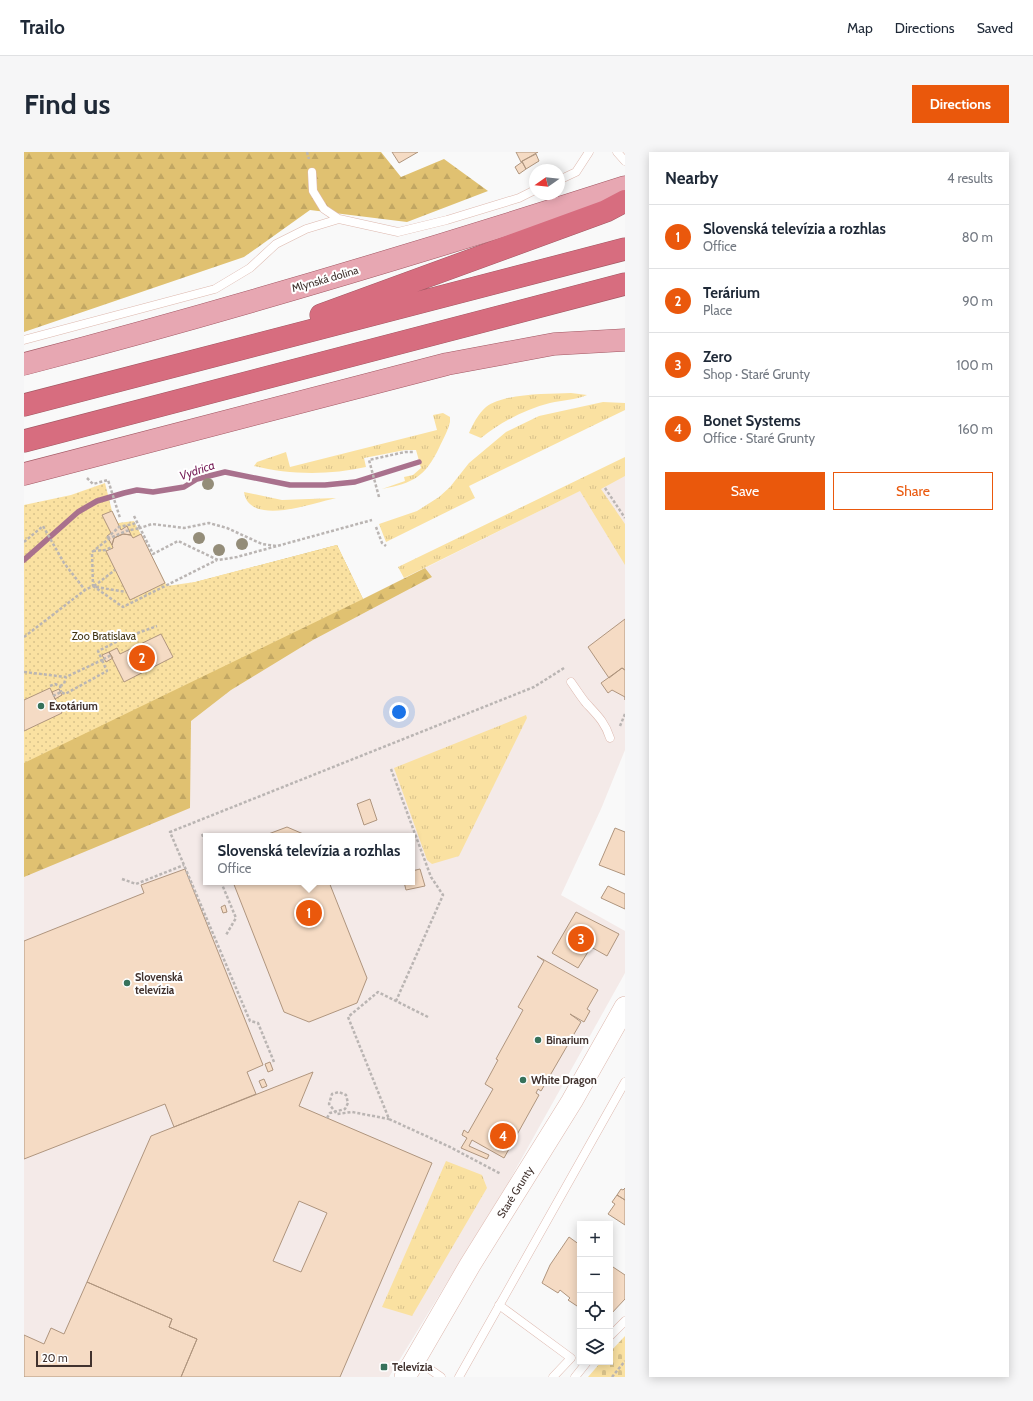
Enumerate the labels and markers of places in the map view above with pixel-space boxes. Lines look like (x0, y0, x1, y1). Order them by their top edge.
pin: 2 (129, 643, 155, 673)
place label: Exotárium (49, 699, 98, 713)
marker: Exotárium (36, 701, 46, 711)
pin: 1 (296, 898, 322, 928)
pin: 3 (568, 924, 594, 954)
place label: Slovenská televízia (135, 970, 183, 997)
marker: Slovenská televízia (122, 978, 132, 988)
place label: Binarium (546, 1033, 589, 1047)
marker: Binarium (533, 1035, 543, 1045)
place label: White Dragon (531, 1073, 597, 1087)
marker: White Dragon (518, 1075, 528, 1085)
pin: 4 (490, 1121, 516, 1151)
place label: Televízia (392, 1360, 433, 1374)
marker: Televízia (379, 1362, 389, 1372)

